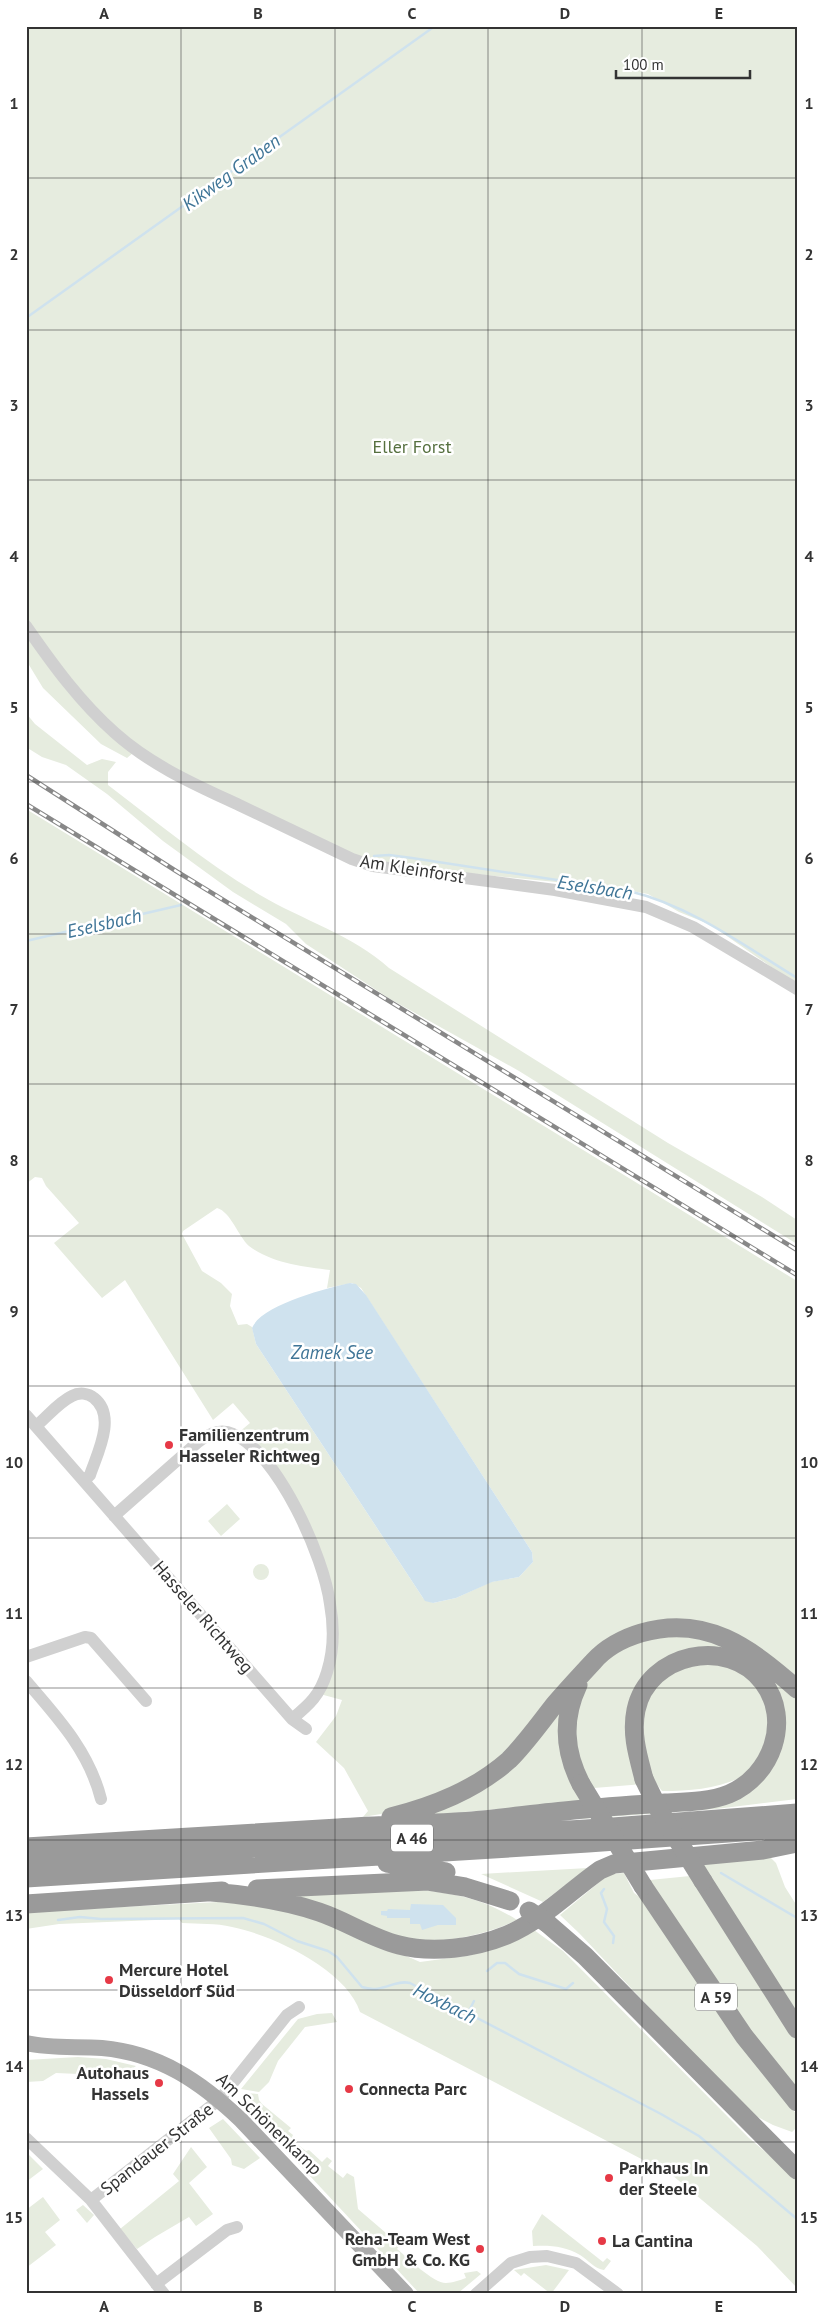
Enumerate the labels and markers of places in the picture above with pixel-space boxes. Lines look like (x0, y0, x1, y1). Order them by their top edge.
place label: Familienzentrum Hasseler Richtweg (179, 1423, 320, 1467)
marker: Familienzentrum Hasseler Richtweg (163, 1439, 175, 1451)
place label: Mercure Hotel Düsseldorf Süd (119, 1958, 235, 2002)
marker: Mercure Hotel Düsseldorf Süd (103, 1974, 115, 1986)
place label: Autohaus Hassels (77, 2061, 149, 2105)
marker: Autohaus Hassels (153, 2077, 165, 2089)
place label: Connecta Parc (359, 2077, 467, 2100)
marker: Connecta Parc (343, 2083, 355, 2095)
place label: Parkhaus In der Steele (619, 2156, 708, 2200)
marker: Parkhaus In der Steele (603, 2172, 615, 2184)
place label: Reha-Team West GmbH & Co. KG (345, 2227, 471, 2271)
place label: La Cantina (612, 2229, 693, 2252)
marker: La Cantina (596, 2235, 608, 2247)
marker: Reha-Team West GmbH & Co. KG (474, 2243, 486, 2255)

